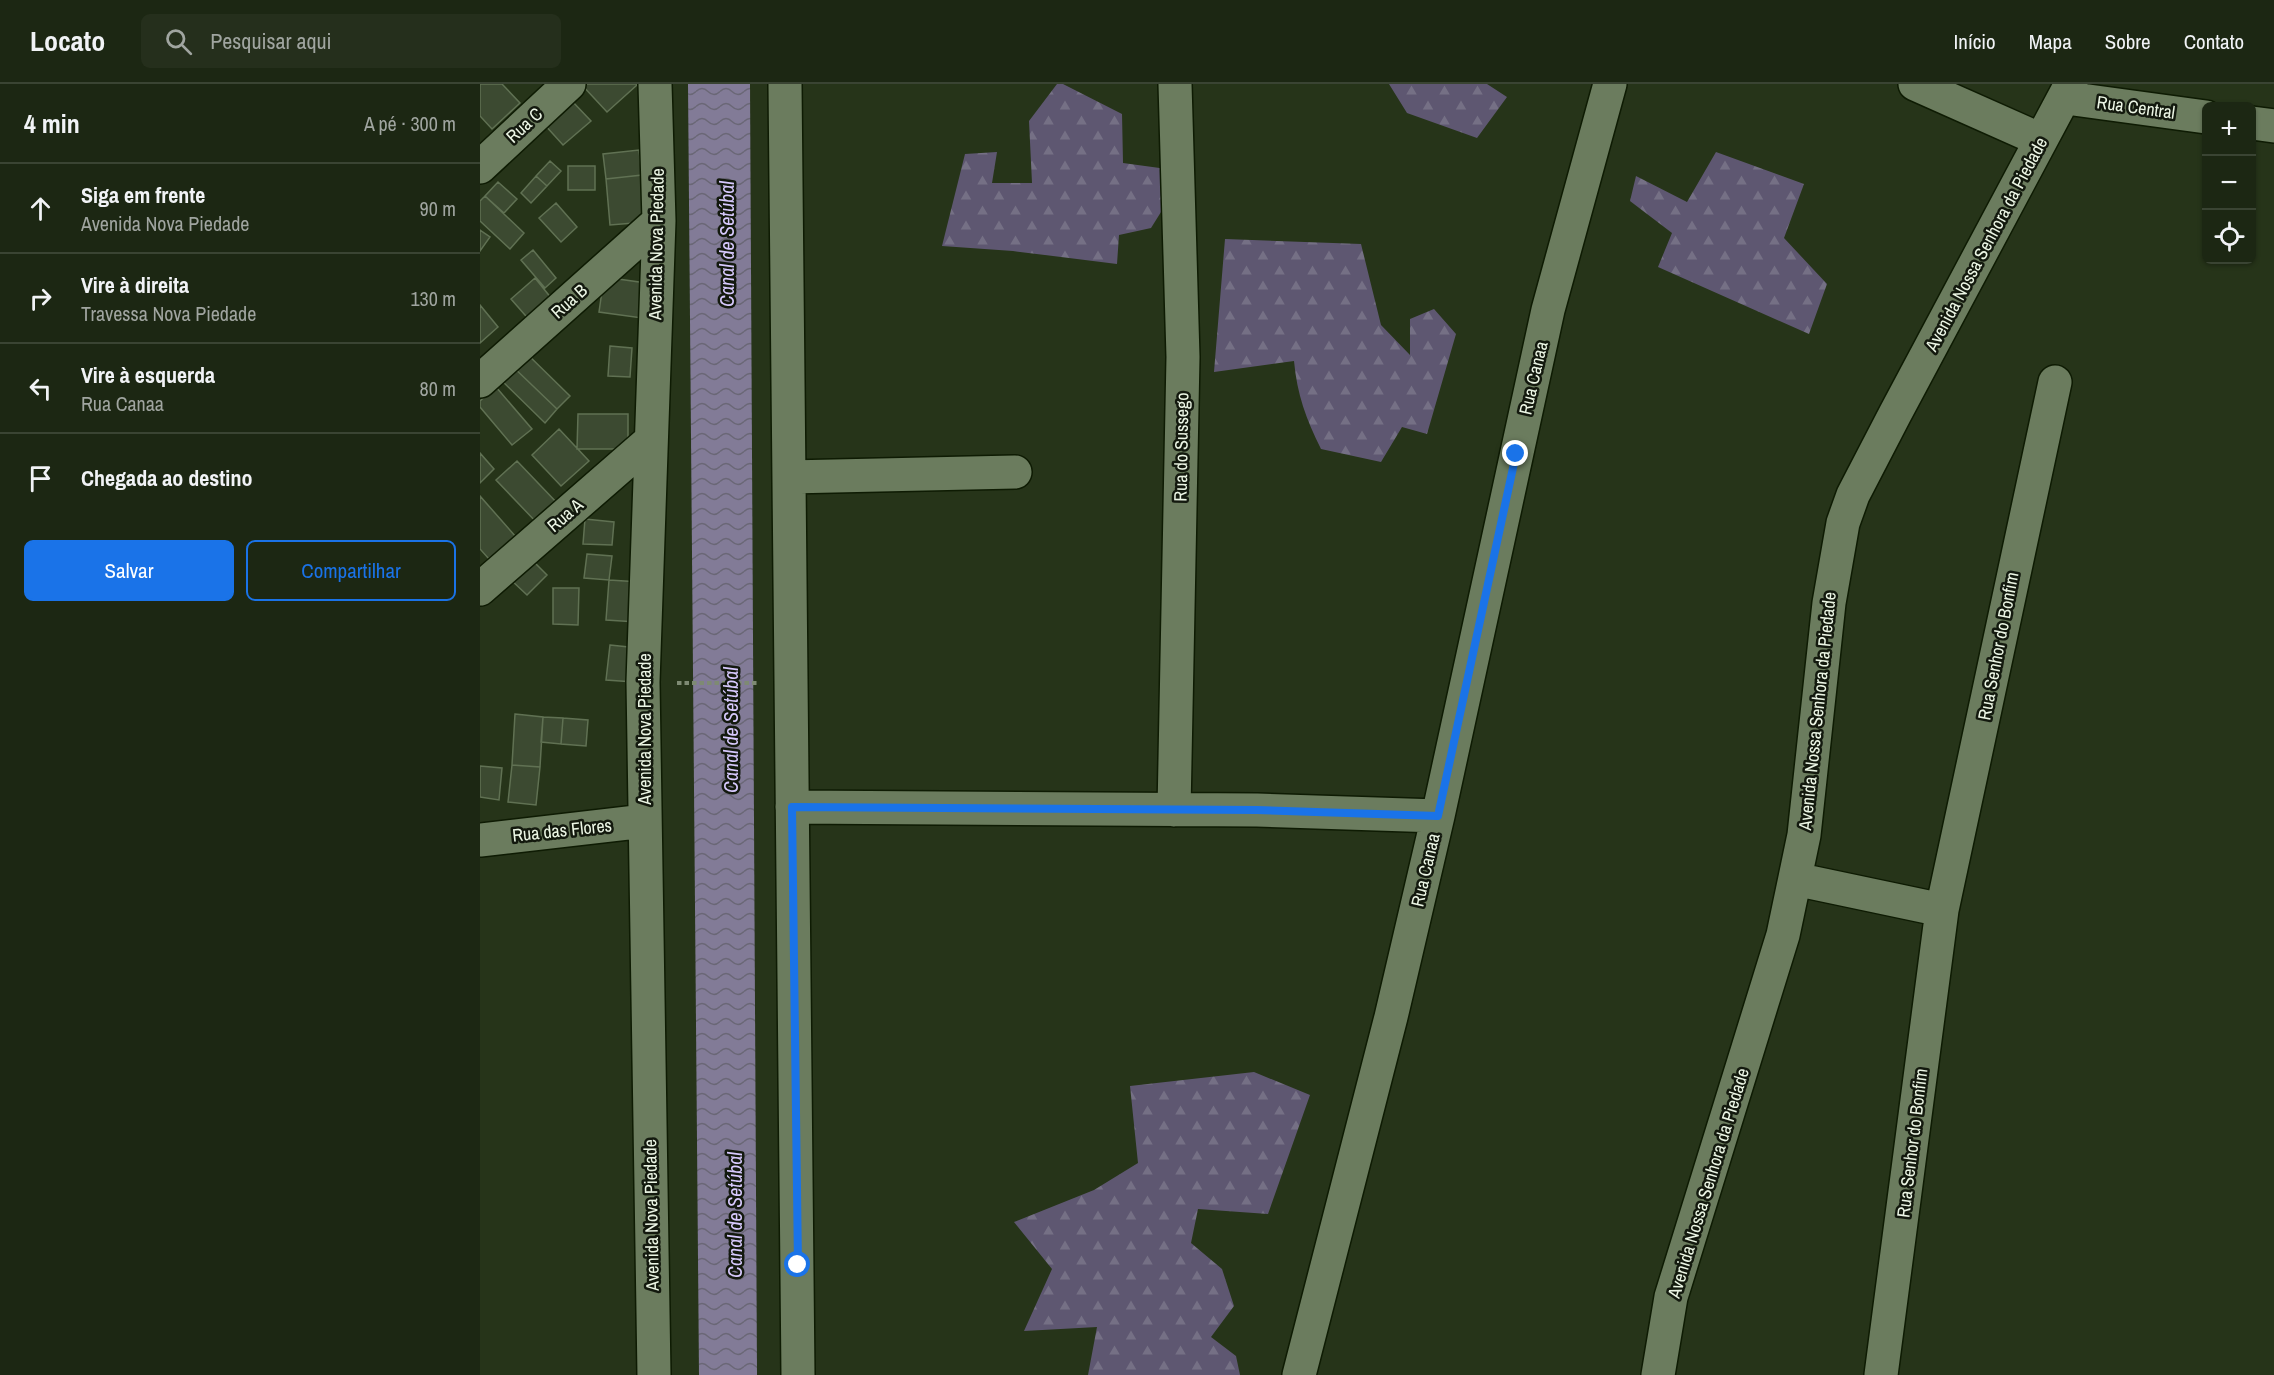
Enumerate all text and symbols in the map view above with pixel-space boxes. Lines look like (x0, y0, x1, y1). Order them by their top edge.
search box (141, 14, 561, 68)
text: Locato (30, 22, 105, 60)
icon: search (162, 25, 195, 58)
text: Pesquisar aqui (210, 26, 332, 56)
text: Início (1954, 27, 1996, 56)
text: Mapa (2029, 27, 2072, 56)
text: Sobre (2105, 27, 2151, 56)
text: Contato (2184, 27, 2244, 56)
street label: Rua Central (2095, 89, 2177, 125)
street label: Rua C (500, 102, 548, 148)
map controls (2202, 102, 2256, 264)
button: + (2202, 102, 2256, 156)
text: 4 min (24, 106, 80, 141)
text: A pé · 300 m (364, 110, 456, 137)
street label: Avenida Nossa Senhora da Piedade (1918, 132, 2053, 356)
button: − (2202, 156, 2256, 210)
street label: Avenida Nova Piedade (642, 168, 670, 321)
text: Siga em frente (81, 180, 205, 210)
water label: Canal de Setúbal (713, 181, 740, 307)
icon: ahead (24, 192, 57, 225)
text: 90 m (420, 195, 456, 222)
text: Avenida Nova Piedade (81, 210, 249, 237)
button: locate (2202, 210, 2256, 264)
text: Vire à direita (81, 270, 189, 300)
street label: Rua B (545, 278, 593, 324)
icon: right (24, 282, 57, 315)
text: 130 m (410, 285, 456, 312)
text: Travessa Nova Piedade (81, 300, 256, 327)
street label: Rua Canaa (1512, 339, 1554, 417)
text: Vire à esquerda (81, 360, 215, 390)
icon: left (24, 372, 57, 405)
text: 80 m (420, 375, 456, 402)
text: Rua Canaa (81, 390, 164, 417)
street label: Rua do Sussego (1168, 392, 1194, 502)
route end (1502, 440, 1528, 466)
icon: arrive (24, 462, 57, 495)
text: Chegada ao destino (81, 463, 252, 493)
street label: Rua A (542, 492, 588, 538)
button: Salvar (24, 540, 234, 601)
button: Compartilhar (246, 540, 456, 601)
street label: Rua Senhor do Bonfim (1971, 570, 2025, 722)
street label: Avenida Nossa Senhora da Piedade (1792, 591, 1842, 832)
street label: Avenida Nova Piedade (632, 653, 657, 806)
water label: Canal de Setúbal (717, 667, 744, 793)
street label: Rua das Flores (511, 812, 613, 848)
street label: Rua Canaa (1404, 831, 1446, 909)
street label: Avenida Nossa Senhora da Piedade (1661, 1065, 1755, 1302)
street label: Rua Senhor do Bonfim (1890, 1067, 1934, 1219)
street label: Avenida Nova Piedade (637, 1139, 665, 1292)
water label: Canal de Setúbal (721, 1152, 748, 1278)
route start (784, 1251, 810, 1277)

